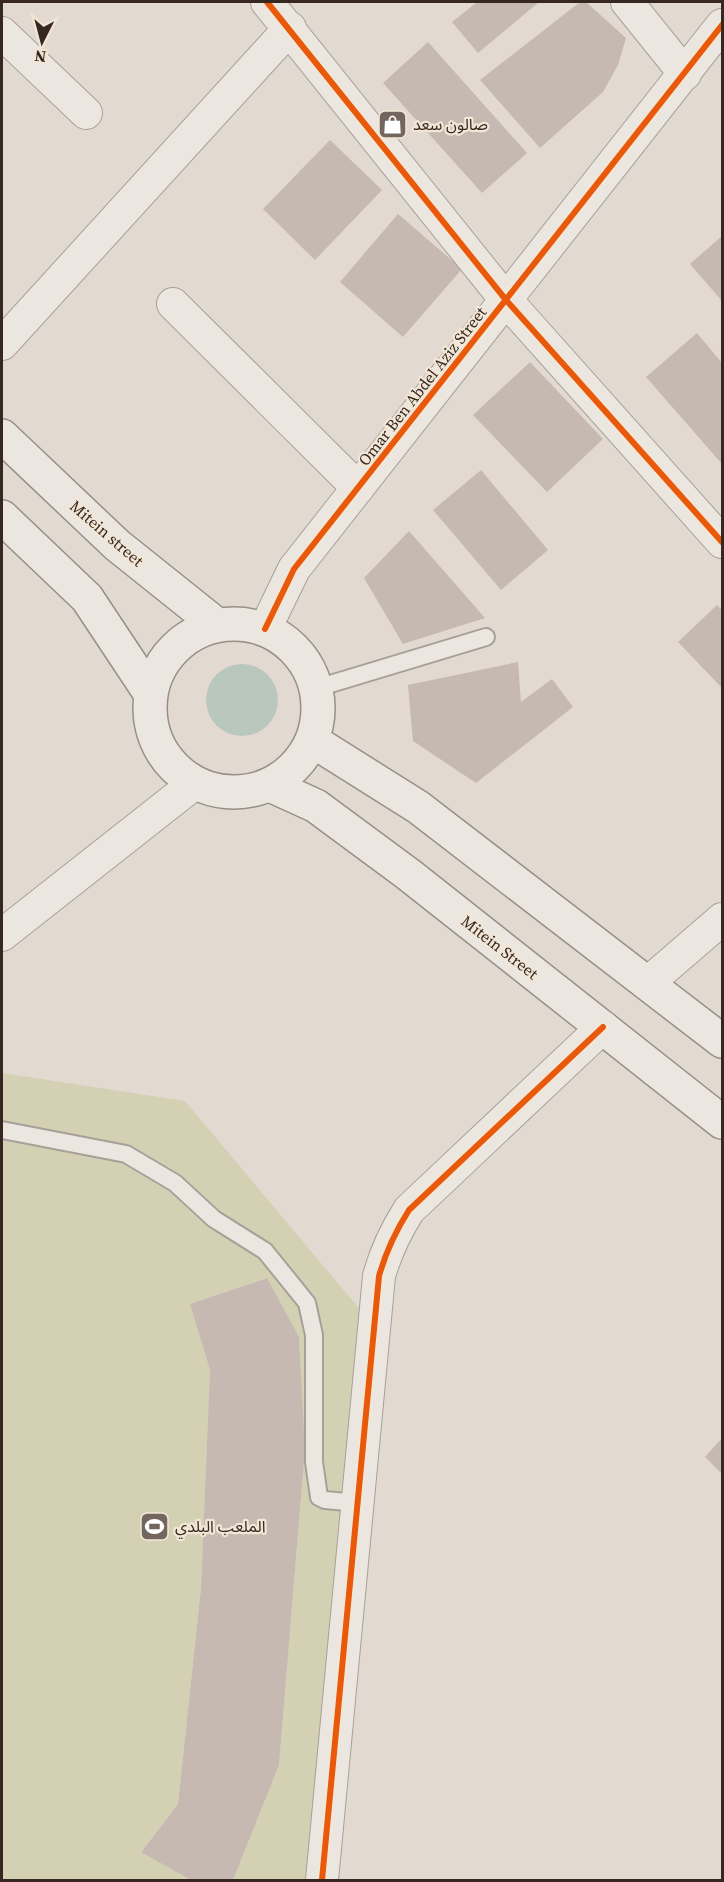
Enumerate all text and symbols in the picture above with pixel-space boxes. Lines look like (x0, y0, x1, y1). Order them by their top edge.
north arrow (12, 12, 72, 72)
text: N (33, 45, 47, 68)
shop icon: صالون سعد (376, 108, 408, 140)
place label: صالون سعد (413, 113, 488, 135)
street label: Omar Ben Abdel Aziz Street (353, 301, 492, 470)
street label: Mitein street (65, 495, 149, 572)
street label: Mitein Street (457, 910, 544, 985)
sports icon: الملعب البلدي (138, 1510, 170, 1542)
place label: الملعب البلدي (175, 1515, 266, 1539)

